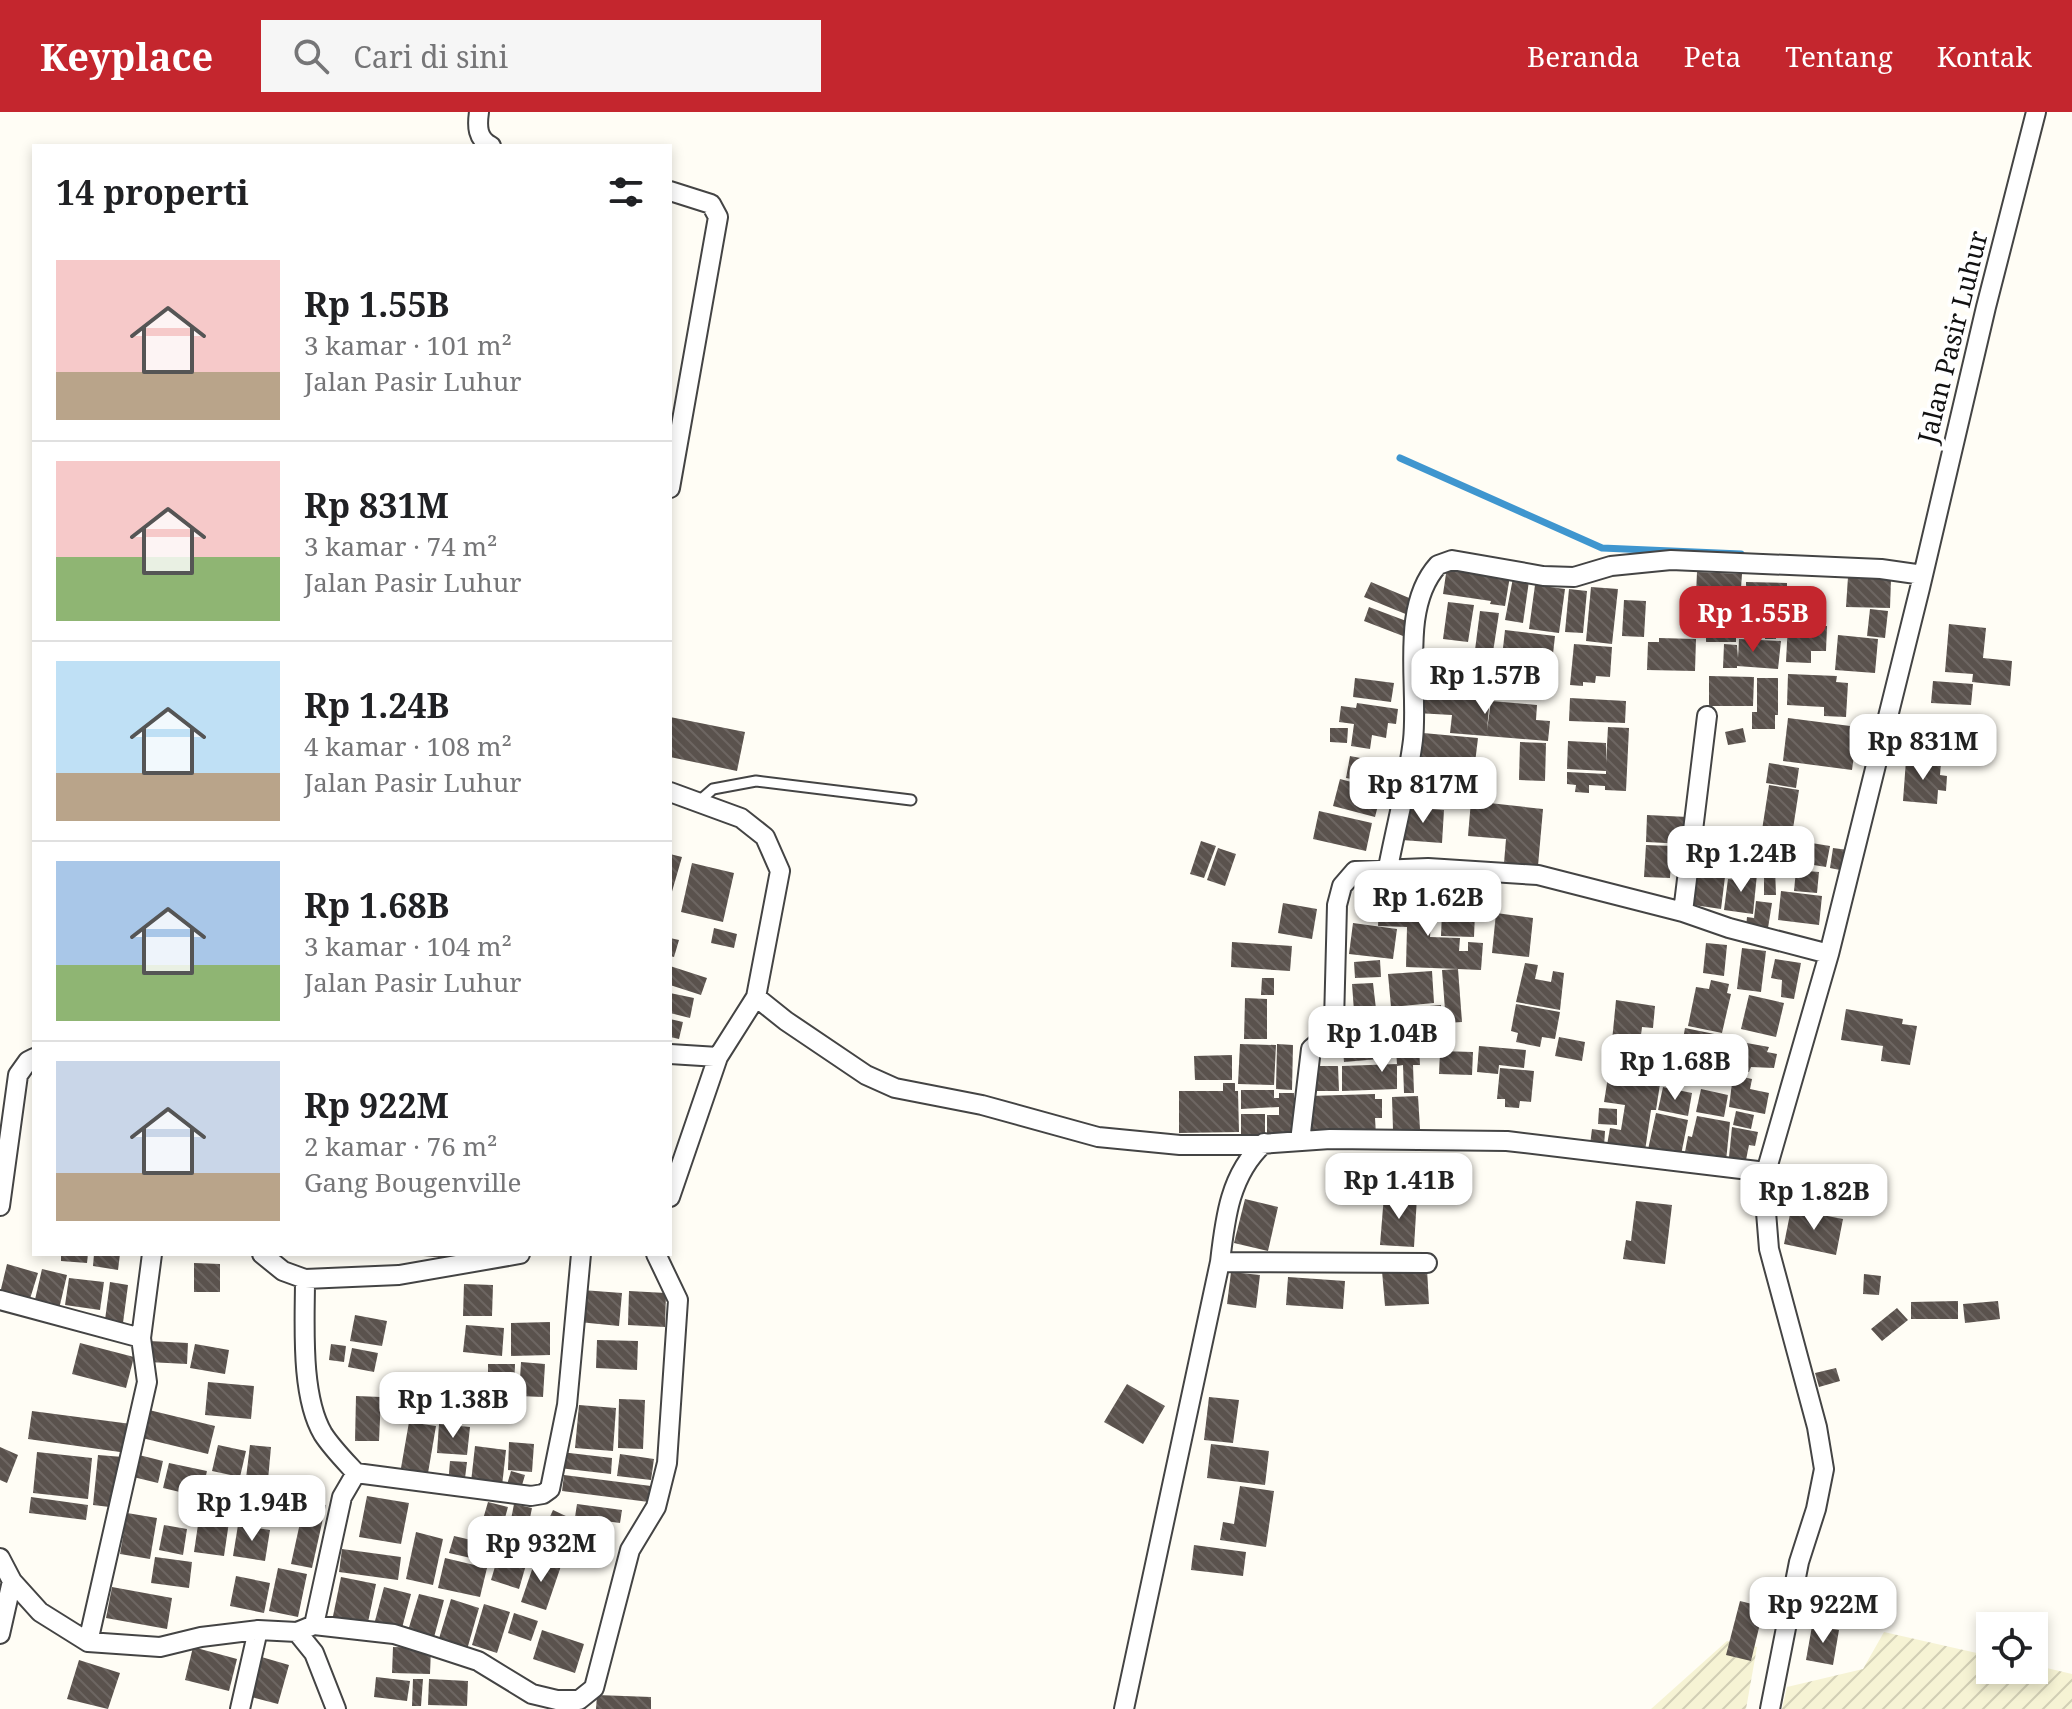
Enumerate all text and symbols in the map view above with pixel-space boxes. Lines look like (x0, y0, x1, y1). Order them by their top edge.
search box (261, 20, 821, 92)
text: Keyplace (40, 30, 213, 82)
icon: search (289, 34, 333, 78)
text: Cari di sini (353, 36, 508, 77)
text: Beranda (1527, 37, 1640, 75)
text: Peta (1684, 37, 1741, 75)
text: Tentang (1785, 37, 1893, 75)
text: Kontak (1937, 37, 2032, 75)
text: 14 properti (56, 169, 249, 215)
icon: filters (604, 170, 648, 214)
street label: Jalan Pasir Luhur (1908, 227, 1996, 448)
text: Rp 1.55B (304, 281, 449, 327)
icon: home (120, 292, 216, 388)
text: 3 kamar · 101 m² (304, 327, 512, 363)
text: Jalan Pasir Luhur (304, 363, 522, 399)
text: Rp 831M (304, 482, 449, 528)
icon: home (120, 493, 216, 589)
text: 3 kamar · 74 m² (304, 528, 497, 564)
text: Jalan Pasir Luhur (304, 564, 522, 600)
pin: Rp 1.55B (1670, 586, 1836, 654)
text: Rp 1.55B (1697, 594, 1809, 630)
pin: Rp 1.57B (1402, 648, 1568, 716)
text: Rp 1.57B (1429, 656, 1541, 692)
text: Rp 1.24B (304, 682, 449, 728)
icon: home (120, 693, 216, 789)
pin: Rp 831M (1849, 714, 1997, 782)
text: Rp 831M (1868, 722, 1978, 758)
text: 4 kamar · 108 m² (304, 728, 512, 764)
pin: Rp 817M (1349, 757, 1497, 825)
text: Jalan Pasir Luhur (304, 764, 522, 800)
text: Rp 817M (1368, 765, 1478, 801)
pin: Rp 1.24B (1658, 826, 1824, 894)
text: Rp 1.24B (1685, 834, 1797, 870)
pin: Rp 1.62B (1345, 870, 1511, 938)
text: Rp 1.62B (1372, 878, 1484, 914)
text: Rp 1.68B (304, 882, 449, 928)
icon: home (120, 893, 216, 989)
text: 3 kamar · 104 m² (304, 928, 512, 964)
text: Jalan Pasir Luhur (304, 964, 522, 1000)
pin: Rp 1.04B (1299, 1006, 1465, 1074)
text: Rp 1.04B (1326, 1014, 1438, 1050)
pin: Rp 1.68B (1592, 1034, 1758, 1102)
text: Rp 1.68B (1619, 1042, 1731, 1078)
text: Rp 922M (304, 1082, 449, 1128)
icon: home (120, 1093, 216, 1189)
text: 2 kamar · 76 m² (304, 1128, 497, 1164)
pin: Rp 1.41B (1316, 1153, 1482, 1221)
text: Rp 1.41B (1343, 1161, 1455, 1197)
text: Gang Bougenville (304, 1164, 521, 1200)
pin: Rp 1.82B (1731, 1164, 1897, 1232)
text: Rp 1.82B (1758, 1172, 1870, 1208)
pin: Rp 1.38B (370, 1372, 536, 1440)
text: Rp 1.38B (397, 1380, 509, 1416)
pin: Rp 1.94B (169, 1475, 335, 1543)
text: Rp 1.94B (196, 1483, 308, 1519)
pin: Rp 932M (467, 1516, 615, 1584)
text: Rp 932M (486, 1524, 596, 1560)
pin: Rp 922M (1749, 1577, 1897, 1645)
text: Rp 922M (1768, 1585, 1878, 1621)
map controls (1976, 1612, 2048, 1684)
button: locate (1976, 1612, 2048, 1684)

